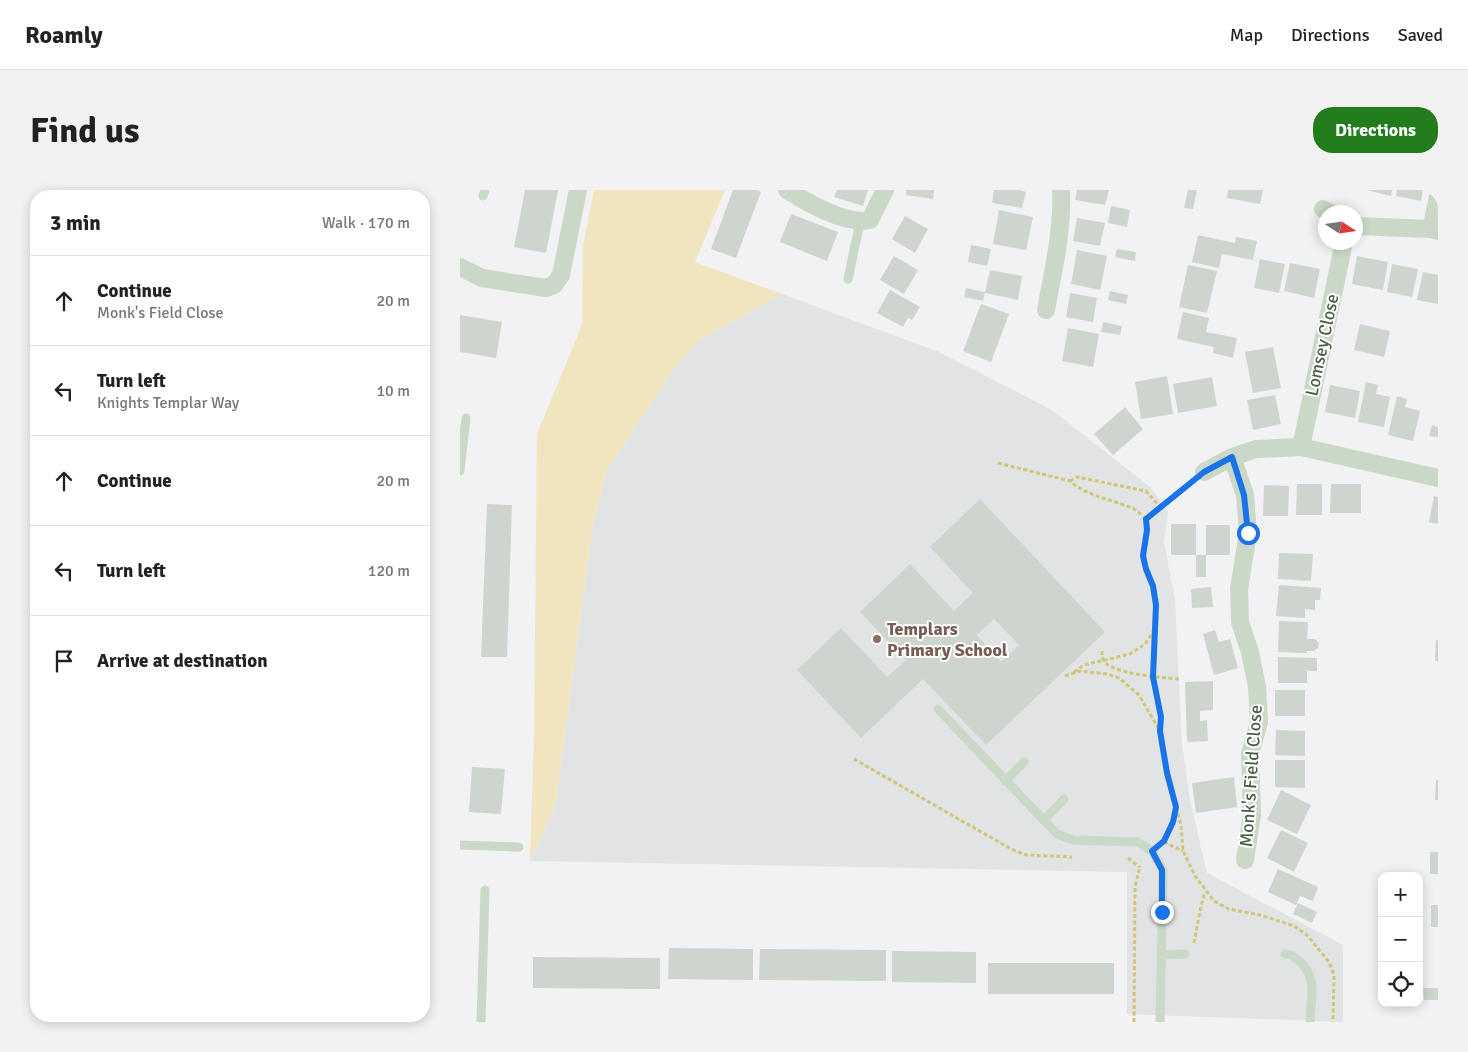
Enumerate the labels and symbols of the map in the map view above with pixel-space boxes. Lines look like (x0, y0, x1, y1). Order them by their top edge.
north arrow (1318, 205, 1363, 250)
street label: Lomsey Close (1300, 292, 1344, 398)
route start (1237, 522, 1260, 545)
place label: Templars Primary School (887, 618, 1008, 661)
marker: Templars Primary School (871, 633, 883, 645)
street label: Monk's Field Close (1235, 704, 1267, 848)
route end (1151, 901, 1174, 924)

